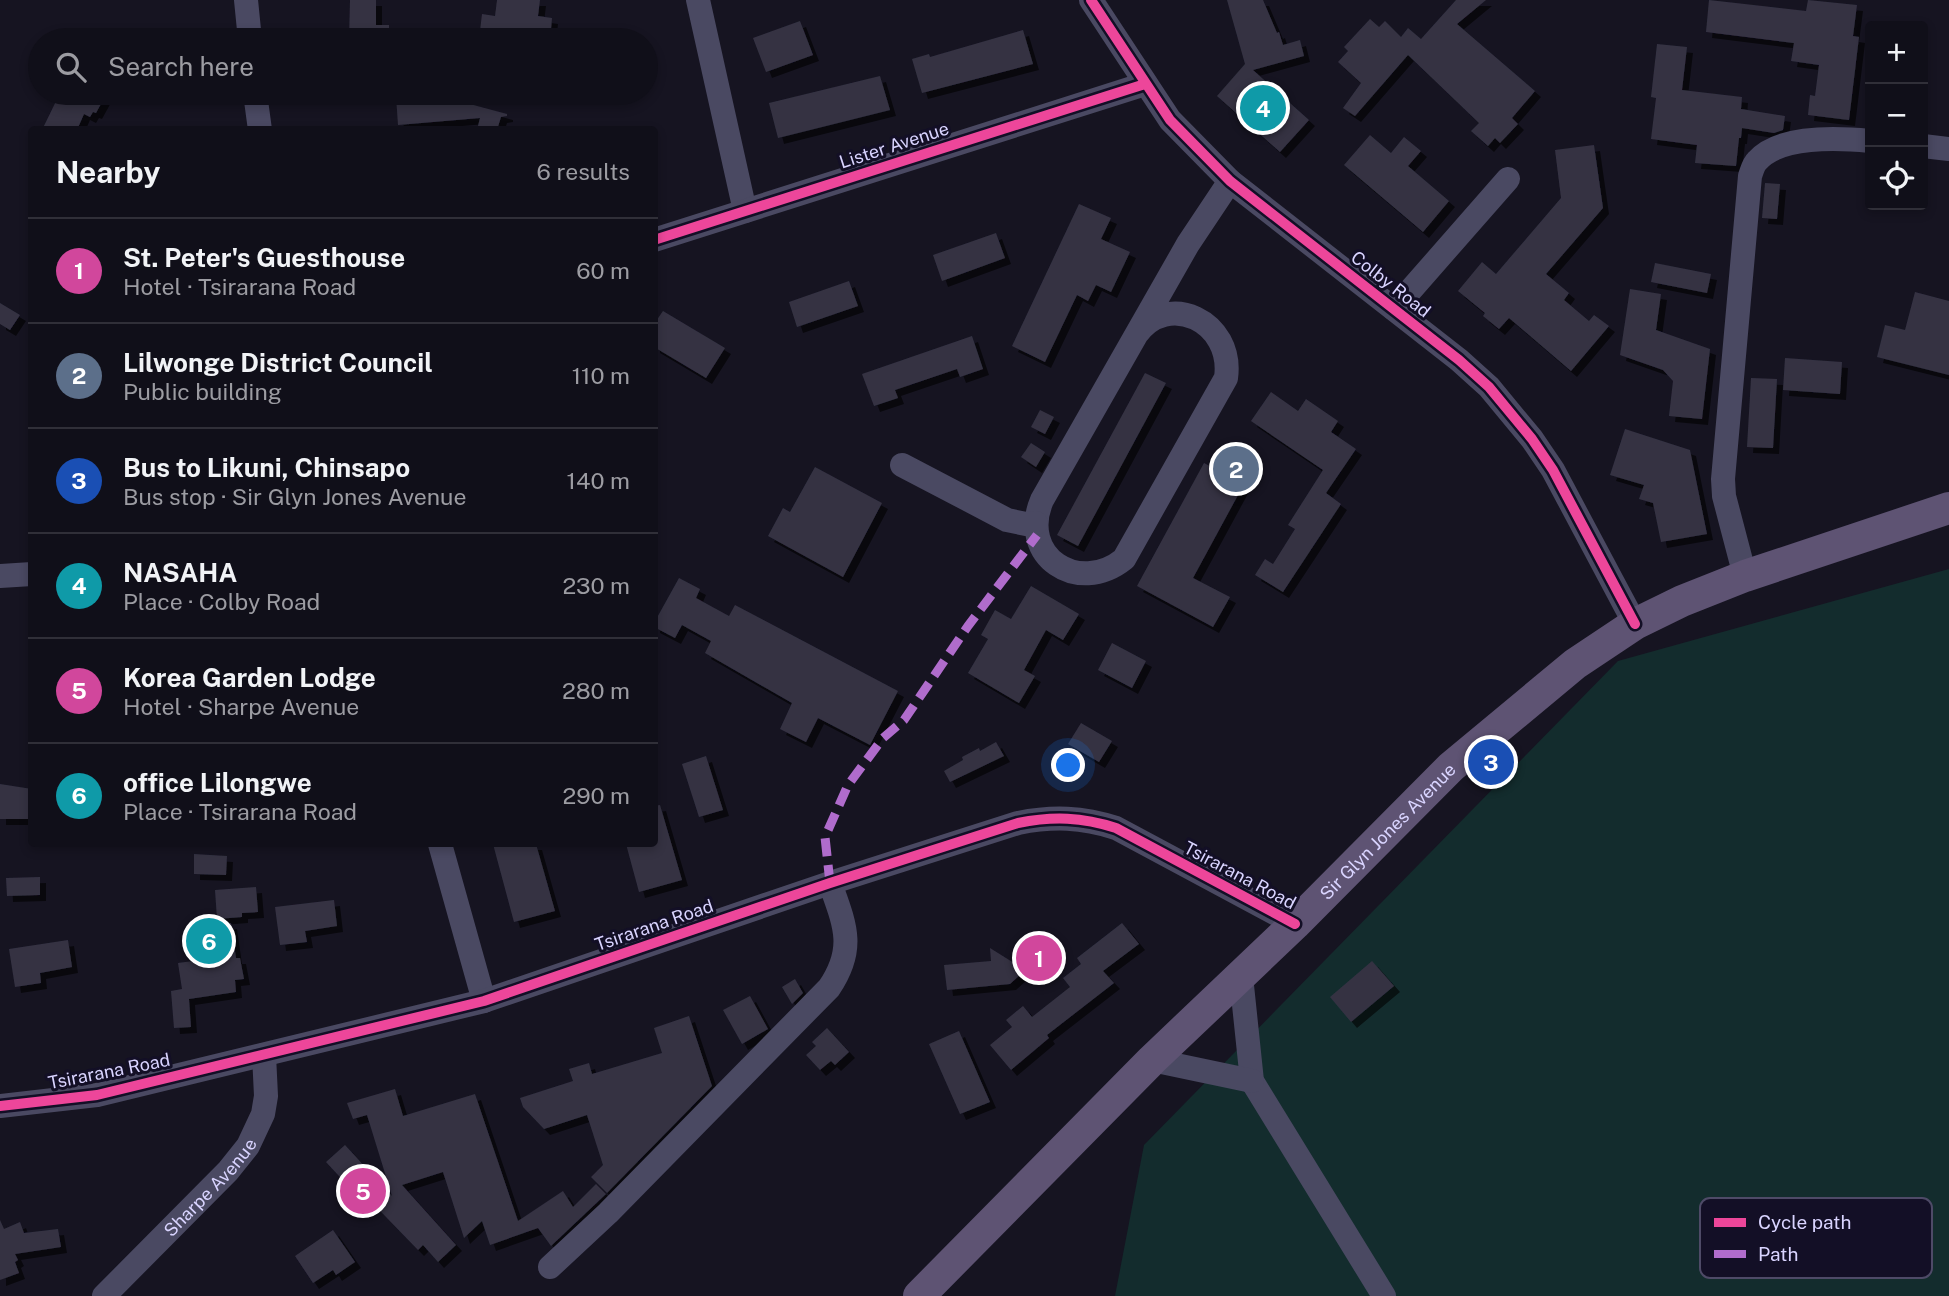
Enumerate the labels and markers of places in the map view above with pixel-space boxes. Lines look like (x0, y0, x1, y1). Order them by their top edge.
pin: 4 (1240, 82, 1286, 134)
pin: 2 (1213, 443, 1259, 495)
pin: 3 (1468, 736, 1514, 788)
pin: 6 (186, 915, 232, 967)
pin: 1 (1016, 932, 1062, 984)
pin: 5 (340, 1165, 386, 1217)

